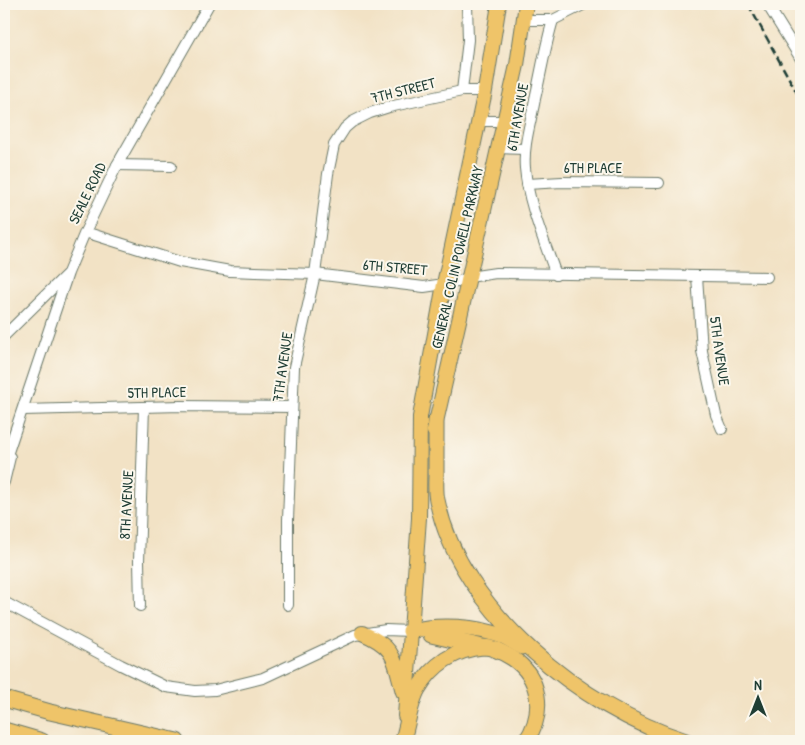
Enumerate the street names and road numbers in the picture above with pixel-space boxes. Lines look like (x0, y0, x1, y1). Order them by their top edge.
street label: 7TH STREET (368, 72, 438, 108)
street label: 6TH AVENUE (501, 81, 533, 153)
street label: 6TH PLACE (564, 157, 623, 178)
street label: SEALE ROAD (63, 158, 111, 227)
street label: GENERAL COLIN POWELL PARKWAY (426, 163, 488, 351)
street label: 6TH STREET (362, 254, 429, 280)
street label: 5TH AVENUE (705, 315, 735, 387)
street label: 7TH AVENUE (267, 330, 297, 403)
street label: 5TH PLACE (127, 381, 187, 403)
street label: 8TH AVENUE (114, 470, 138, 540)

